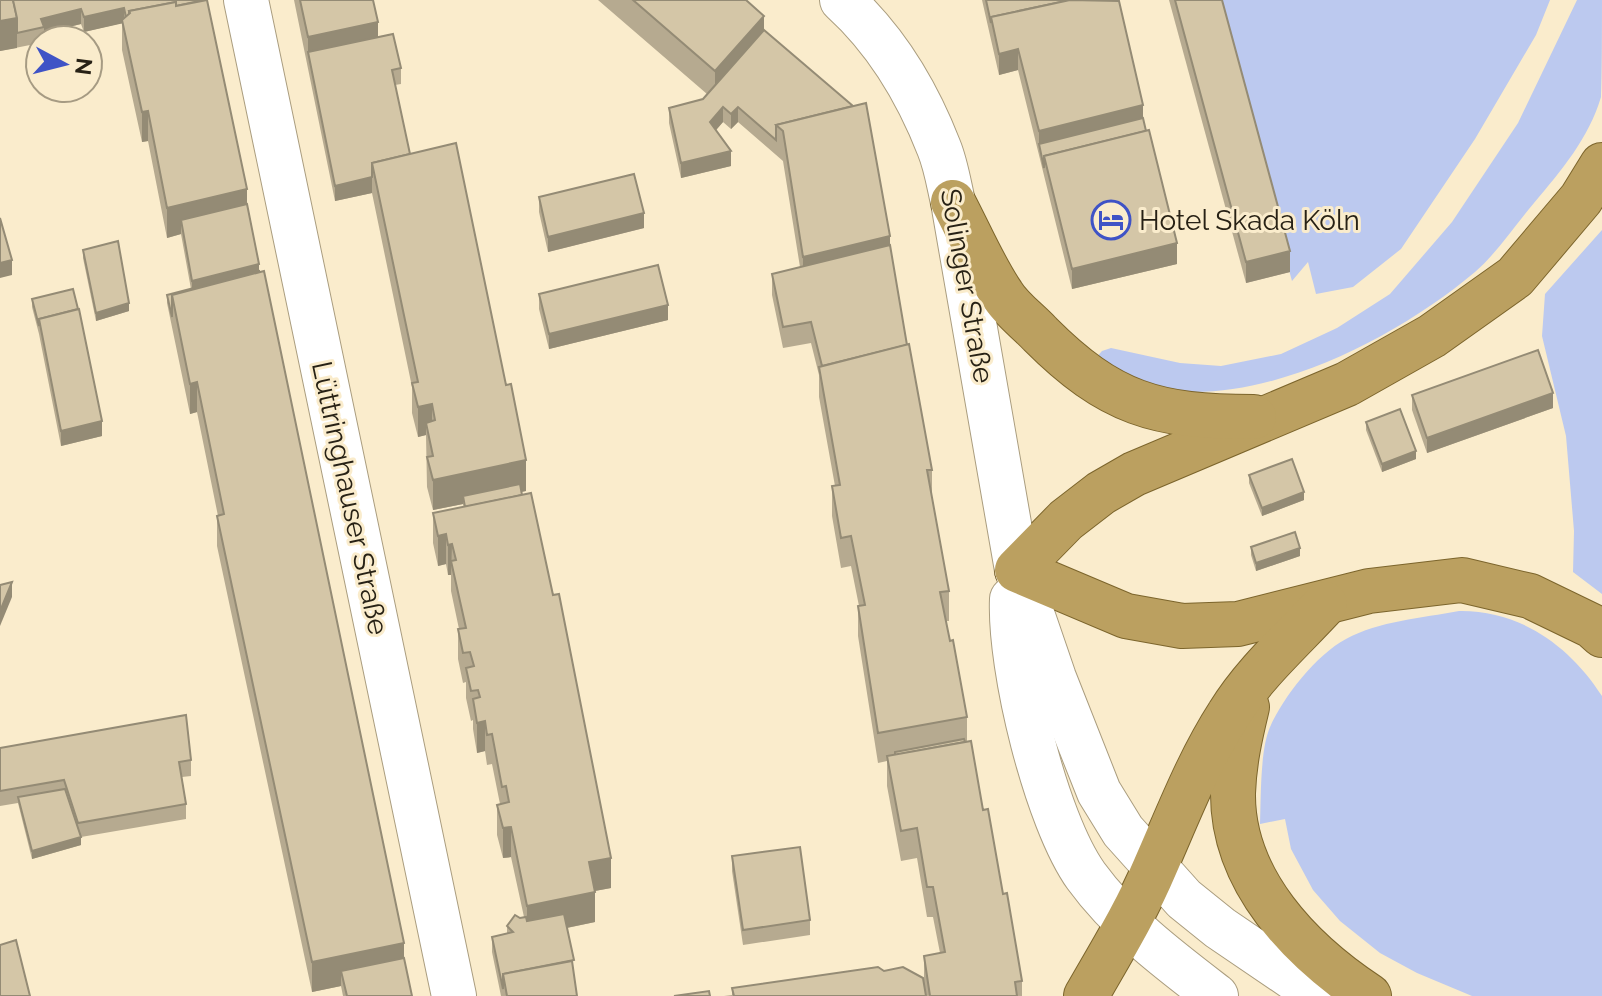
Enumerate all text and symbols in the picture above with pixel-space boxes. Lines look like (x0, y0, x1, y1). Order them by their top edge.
north arrow (24, 24, 104, 104)
text: N (70, 57, 98, 76)
street label: Solinger Straße (934, 186, 1000, 386)
hotel icon: Hotel Skada Köln (1090, 199, 1132, 241)
place label: Hotel Skada Köln (1139, 204, 1360, 237)
street label: Lüttringhauser Straße (305, 358, 395, 638)

